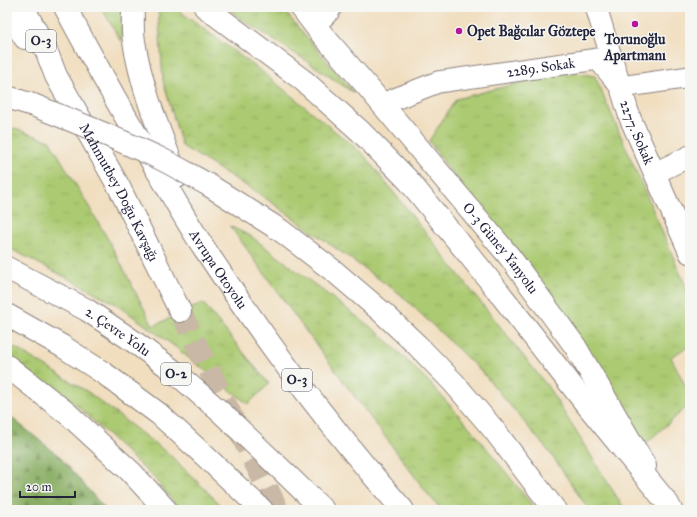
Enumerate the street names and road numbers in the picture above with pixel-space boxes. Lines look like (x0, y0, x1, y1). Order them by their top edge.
road number: O-3 (26, 30, 56, 52)
street label: 2289. Sokak (506, 54, 577, 81)
street label: 2277. Sokak (617, 98, 658, 168)
street label: Mahmutbey Doğu Kavşağı (76, 120, 163, 264)
street label: O-3 Güney Yanyolu (459, 199, 542, 297)
street label: Avrupa Otoyolu (185, 226, 251, 313)
street label: 2. Çevre Yolu (82, 303, 154, 360)
road number: O-2 (161, 363, 191, 385)
road number: O-3 (282, 369, 312, 391)

